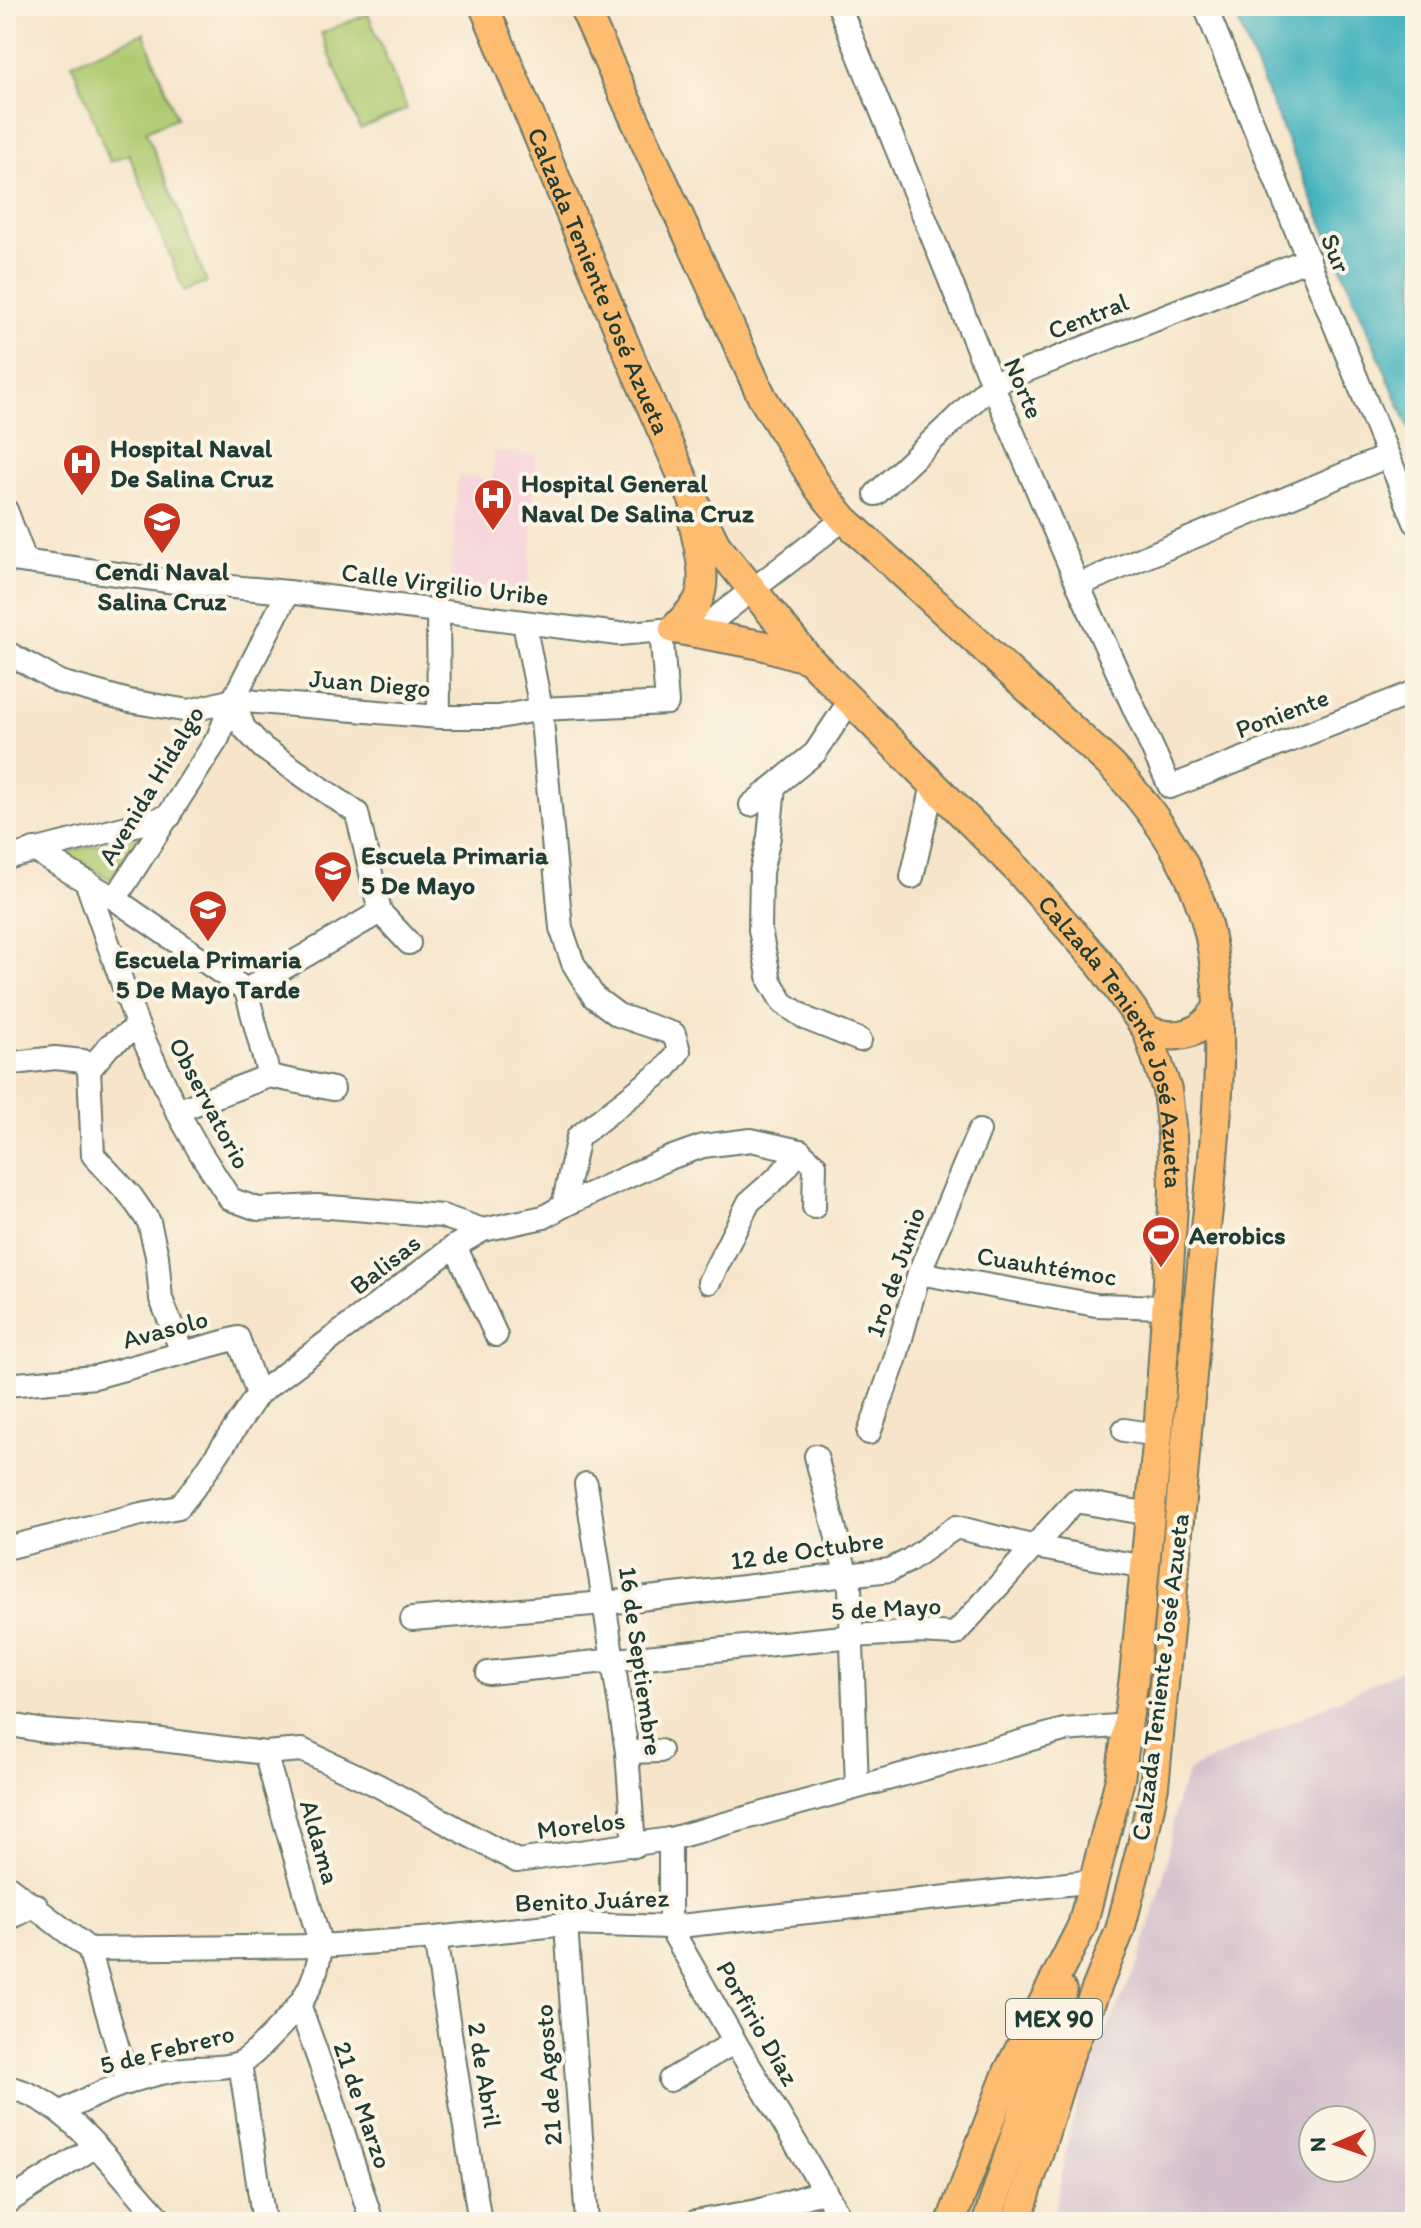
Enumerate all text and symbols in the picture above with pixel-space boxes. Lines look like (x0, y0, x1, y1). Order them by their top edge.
street label: Calzada Teniente José Azueta (520, 123, 678, 439)
street label: Sur (1314, 229, 1358, 278)
street label: Central (1043, 285, 1133, 347)
street label: Norte (997, 353, 1051, 423)
place label: Hospital Naval De Salina Cruz (110, 432, 274, 494)
hospital icon: Hospital Naval De Salina Cruz (61, 442, 103, 497)
place label: Hospital General Naval De Salina Cruz (521, 467, 755, 529)
hospital icon: Hospital General Naval De Salina Cruz (472, 477, 514, 532)
school or university icon: Cendi Naval Salina Cruz (141, 500, 183, 555)
place label: Cendi Naval Salina Cruz (95, 555, 230, 617)
street label: Calle Virgilio Uribe (340, 555, 550, 613)
street label: Juan Diego (308, 662, 432, 704)
street label: Poniente (1231, 681, 1333, 745)
street label: Avenida Hidalgo (91, 699, 211, 871)
place label: Escuela Primaria 5 De Mayo (361, 839, 549, 901)
school or university icon: Escuela Primaria 5 De Mayo (312, 849, 354, 904)
school or university icon: Escuela Primaria 5 De Mayo Tarde (187, 888, 229, 943)
street label: Calzada Teniente José Azueta (1031, 888, 1190, 1189)
place label: Escuela Primaria 5 De Mayo Tarde (114, 943, 302, 1005)
street label: Observatorio (162, 1032, 258, 1174)
street label: 1ro de Junio (858, 1203, 932, 1341)
sports icon: Aerobics (1140, 1214, 1182, 1269)
place label: Aerobics (1188, 1219, 1285, 1251)
street label: Balisas (343, 1226, 427, 1302)
street label: Cuauhtémoc (975, 1239, 1119, 1293)
street label: Avasolo (119, 1302, 211, 1356)
street label: Calzada Teniente José Azueta (1124, 1511, 1196, 1843)
street label: 12 de Octubre (728, 1523, 886, 1577)
street label: 16 de Septiembre (612, 1564, 670, 1758)
street label: 5 de Mayo (830, 1589, 942, 1627)
street label: Aldama (293, 1796, 347, 1888)
street label: Morelos (535, 1804, 627, 1846)
street label: Benito Juárez (514, 1881, 670, 1919)
street label: Porfirio Díaz (709, 1955, 807, 2091)
road number: MEX 90 (1006, 1999, 1102, 2039)
street label: 21 de Agosto (527, 2003, 569, 2147)
street label: 5 de Febrero (96, 2017, 238, 2081)
street label: 2 de Abril (461, 2020, 509, 2130)
street label: 21 de Marzo (326, 2037, 400, 2173)
north arrow (1297, 2104, 1377, 2184)
text: N (1304, 2137, 1331, 2153)

